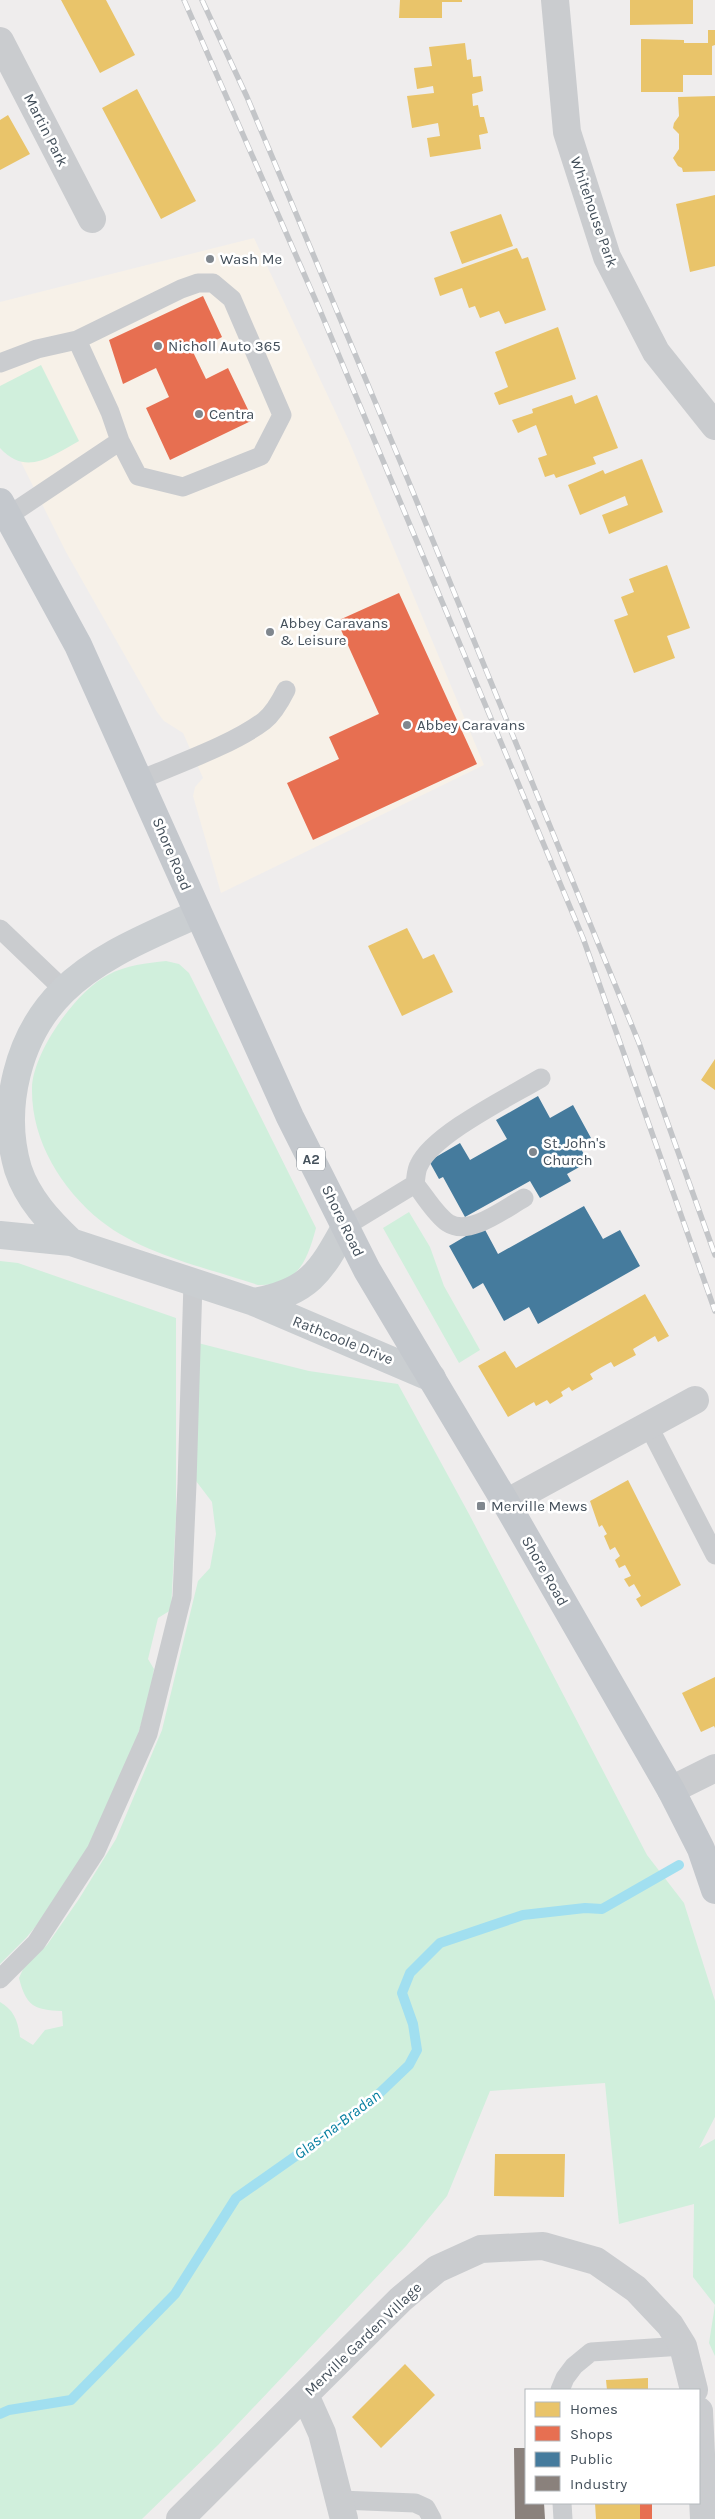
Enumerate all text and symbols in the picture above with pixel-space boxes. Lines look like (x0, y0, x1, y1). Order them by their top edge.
street label: Martin Park (20, 90, 72, 170)
street label: Whitehouse Park (567, 154, 621, 270)
place label: Wash Me (220, 250, 282, 268)
marker: Wash Me (204, 253, 216, 265)
place label: Nicholl Auto 365 (168, 337, 281, 355)
marker: Nicholl Auto 365 (152, 340, 164, 352)
place label: Centra (209, 405, 254, 423)
marker: Centra (193, 408, 205, 420)
place label: Abbey Caravans & Leisure (280, 614, 389, 649)
marker: Abbey Caravans & Leisure (264, 626, 276, 638)
place label: Abbey Caravans (417, 716, 526, 734)
marker: Abbey Caravans (401, 719, 413, 731)
street label: Shore Road (149, 815, 195, 893)
place label: St. John's Church (543, 1134, 606, 1169)
marker: St. John's Church (527, 1146, 539, 1158)
road number: A2 (297, 1148, 325, 1170)
street label: Shore Road (318, 1182, 368, 1260)
street label: Rathcoole Drive (290, 1312, 396, 1368)
place label: Merville Mews (491, 1497, 588, 1515)
marker: Merville Mews (475, 1500, 487, 1512)
street label: Shore Road (518, 1533, 572, 1609)
water label: Glas-na-Bradan (290, 2086, 384, 2163)
street label: Merville Garden Village (301, 2278, 425, 2400)
legend (525, 2389, 700, 2504)
text: Homes (570, 2400, 618, 2418)
text: Shops (570, 2425, 613, 2443)
text: Public (570, 2450, 613, 2468)
text: Industry (570, 2475, 627, 2493)

